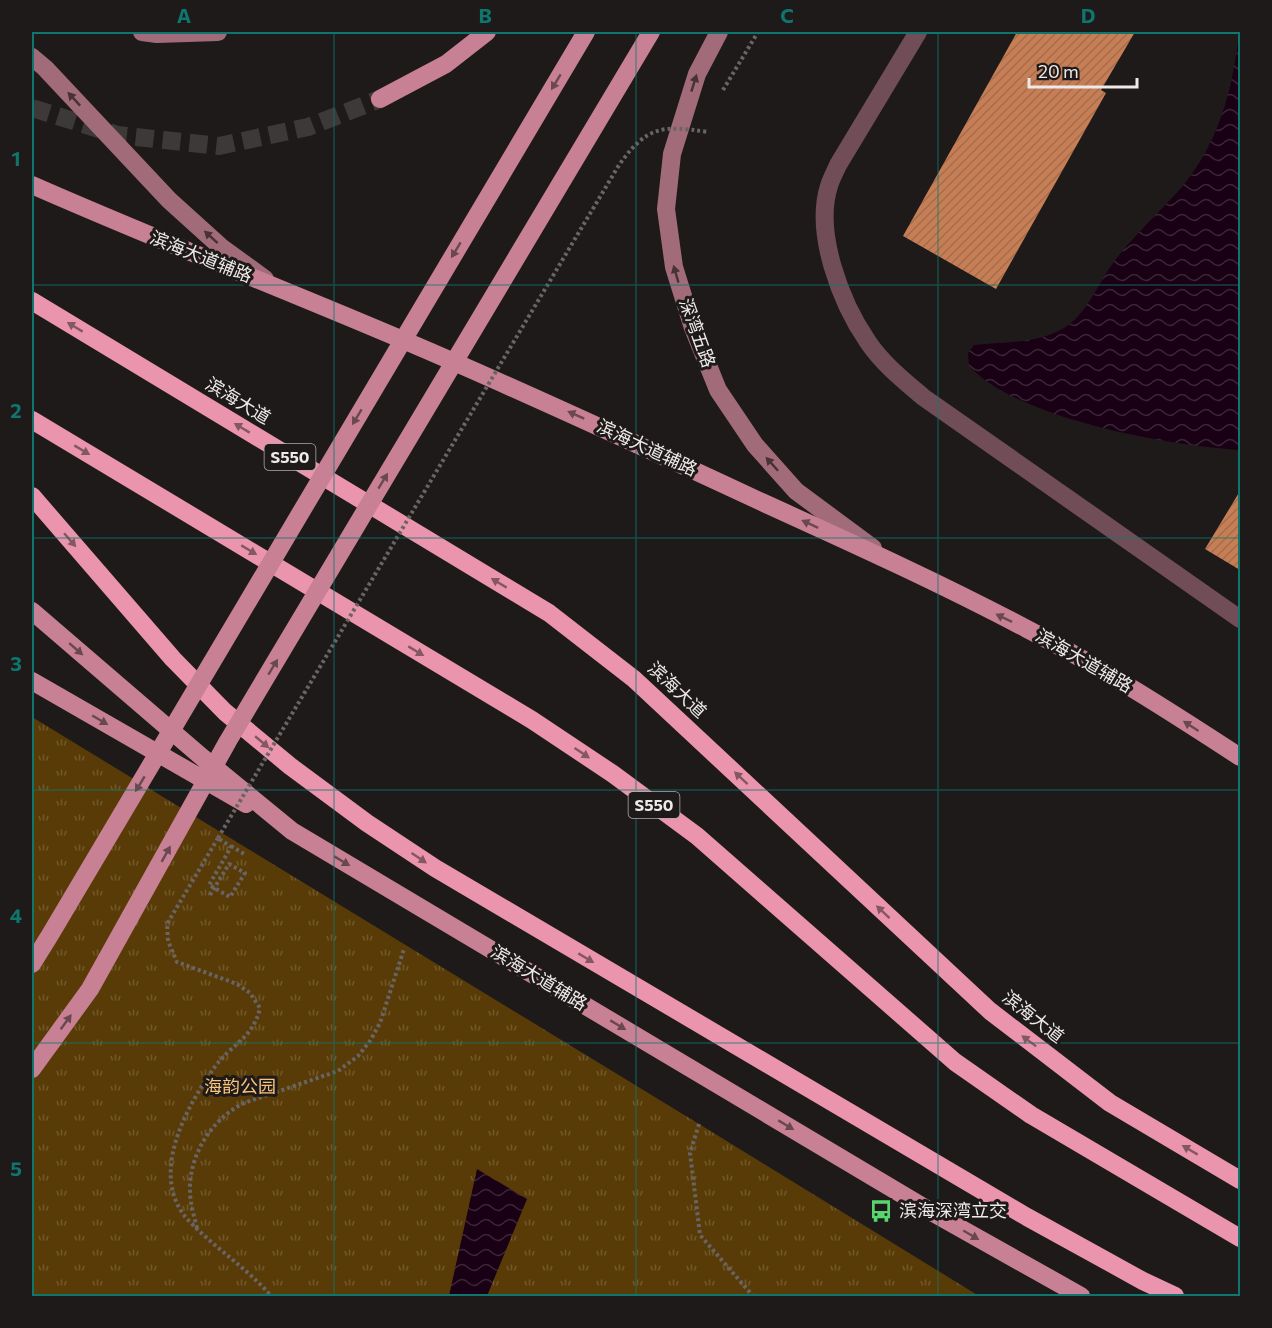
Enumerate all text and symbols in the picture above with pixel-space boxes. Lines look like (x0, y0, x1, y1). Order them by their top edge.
text: A (177, 3, 191, 27)
text: B (478, 3, 492, 27)
text: C (780, 3, 794, 27)
text: D (1081, 3, 1095, 27)
scale bar (1029, 51, 1137, 89)
text: 20 m (1038, 60, 1079, 82)
one-way arrow (551, 74, 561, 91)
one-way arrow (690, 74, 699, 92)
one-way arrow (67, 92, 81, 106)
text: 1 (11, 146, 21, 170)
street label: 滨海大道辅路 (147, 226, 256, 287)
one-way arrow (204, 231, 218, 245)
one-way arrow (451, 242, 462, 258)
one-way arrow (671, 264, 680, 282)
street label: 深湾五路 (675, 295, 721, 370)
one-way arrow (67, 322, 83, 333)
street label: 滨海大道 (202, 372, 275, 428)
text: 2 (10, 398, 22, 422)
one-way arrow (352, 409, 362, 426)
one-way arrow (567, 411, 584, 420)
street label: 滨海大道辅路 (594, 414, 701, 480)
one-way arrow (233, 423, 250, 433)
road number: S550 (264, 444, 316, 470)
one-way arrow (74, 445, 90, 456)
one-way arrow (766, 457, 780, 471)
one-way arrow (378, 473, 389, 489)
one-way arrow (800, 519, 818, 529)
one-way arrow (63, 533, 77, 548)
one-way arrow (241, 545, 257, 556)
one-way arrow (491, 577, 507, 588)
one-way arrow (996, 613, 1013, 622)
street label: 滨海大道辅路 (1032, 624, 1137, 697)
one-way arrow (68, 642, 83, 655)
one-way arrow (408, 645, 424, 656)
text: 3 (10, 651, 22, 675)
street label: 滨海大道 (644, 657, 712, 722)
one-way arrow (267, 659, 278, 675)
one-way arrow (92, 715, 109, 725)
one-way arrow (1183, 720, 1200, 731)
one-way arrow (254, 736, 270, 749)
one-way arrow (574, 748, 590, 759)
one-way arrow (734, 772, 748, 786)
one-way arrow (135, 776, 145, 793)
road number: S550 (628, 792, 680, 818)
one-way arrow (161, 846, 171, 863)
one-way arrow (411, 852, 427, 863)
one-way arrow (334, 855, 350, 866)
text: 4 (10, 903, 22, 927)
one-way arrow (876, 905, 891, 919)
street label: 滨海大道辅路 (488, 940, 591, 1014)
one-way arrow (578, 952, 594, 963)
street label: 滨海大道 (998, 985, 1069, 1047)
one-way arrow (60, 1014, 72, 1030)
one-way arrow (610, 1020, 626, 1031)
one-way arrow (1021, 1035, 1037, 1047)
park label: 海韵公园 (204, 1075, 276, 1097)
one-way arrow (778, 1120, 795, 1130)
one-way arrow (1182, 1145, 1198, 1156)
text: 5 (10, 1156, 22, 1180)
bus stop icon: 滨海深湾立交 (868, 1198, 894, 1224)
place label: 滨海深湾立交 (899, 1199, 1007, 1221)
one-way arrow (963, 1230, 980, 1240)

